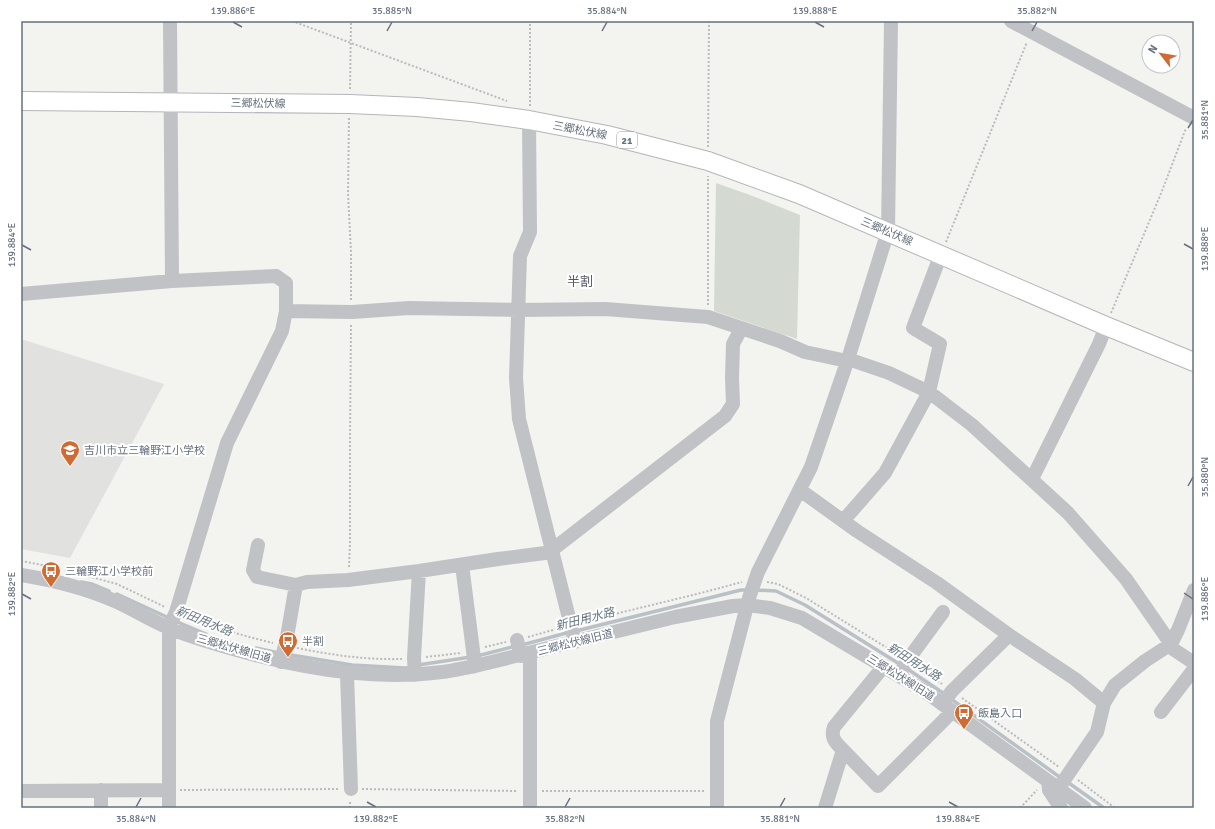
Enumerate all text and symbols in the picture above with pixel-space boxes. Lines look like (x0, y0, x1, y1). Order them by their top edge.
text: 139.886°E (211, 5, 256, 17)
text: 35.885°N (372, 5, 412, 17)
text: 35.884°N (587, 5, 627, 17)
text: 139.888°E (793, 5, 838, 17)
text: 35.882°N (1017, 5, 1057, 17)
north arrow (1141, 34, 1181, 74)
text: N (1145, 42, 1160, 56)
street label: 三郷松伏線 (230, 97, 286, 110)
text: 35.881°N (1199, 100, 1211, 140)
street label: 三郷松伏線 (552, 119, 608, 142)
road number: 21 (617, 132, 637, 148)
street label: 三郷松伏線 (859, 215, 915, 248)
text: 139.884°E (6, 222, 18, 267)
text: 139.888°E (1199, 226, 1211, 271)
district label: 半割 (567, 274, 593, 290)
school or university icon: 吉川市立三輪野江小学校 (59, 439, 81, 467)
place label: 吉川市立三輪野江小学校 (84, 444, 205, 457)
text: 35.880°N (1199, 457, 1211, 497)
bus stop icon: 三輪野江小学校前 (40, 560, 62, 588)
place label: 三輪野江小学校前 (65, 565, 153, 578)
text: 139.882°E (6, 571, 18, 616)
text: 139.886°E (1199, 576, 1211, 621)
water label: 新田用水路 (173, 603, 235, 640)
water label: 新田用水路 (554, 605, 617, 634)
street label: 三郷松伏線旧道 (536, 627, 614, 658)
bus stop icon: 半割 (277, 630, 299, 658)
street label: 三郷松伏線旧道 (195, 632, 273, 665)
place label: 半割 (302, 635, 324, 648)
water label: 新田用水路 (884, 640, 944, 685)
street label: 三郷松伏線旧道 (865, 652, 937, 703)
bus stop icon: 飯島入口 (953, 702, 975, 730)
place label: 飯島入口 (978, 707, 1022, 720)
text: 35.884°N (116, 813, 156, 825)
text: 139.882°E (354, 813, 399, 825)
text: 35.882°N (545, 813, 585, 825)
text: 35.881°N (760, 813, 800, 825)
text: 139.884°E (936, 813, 981, 825)

